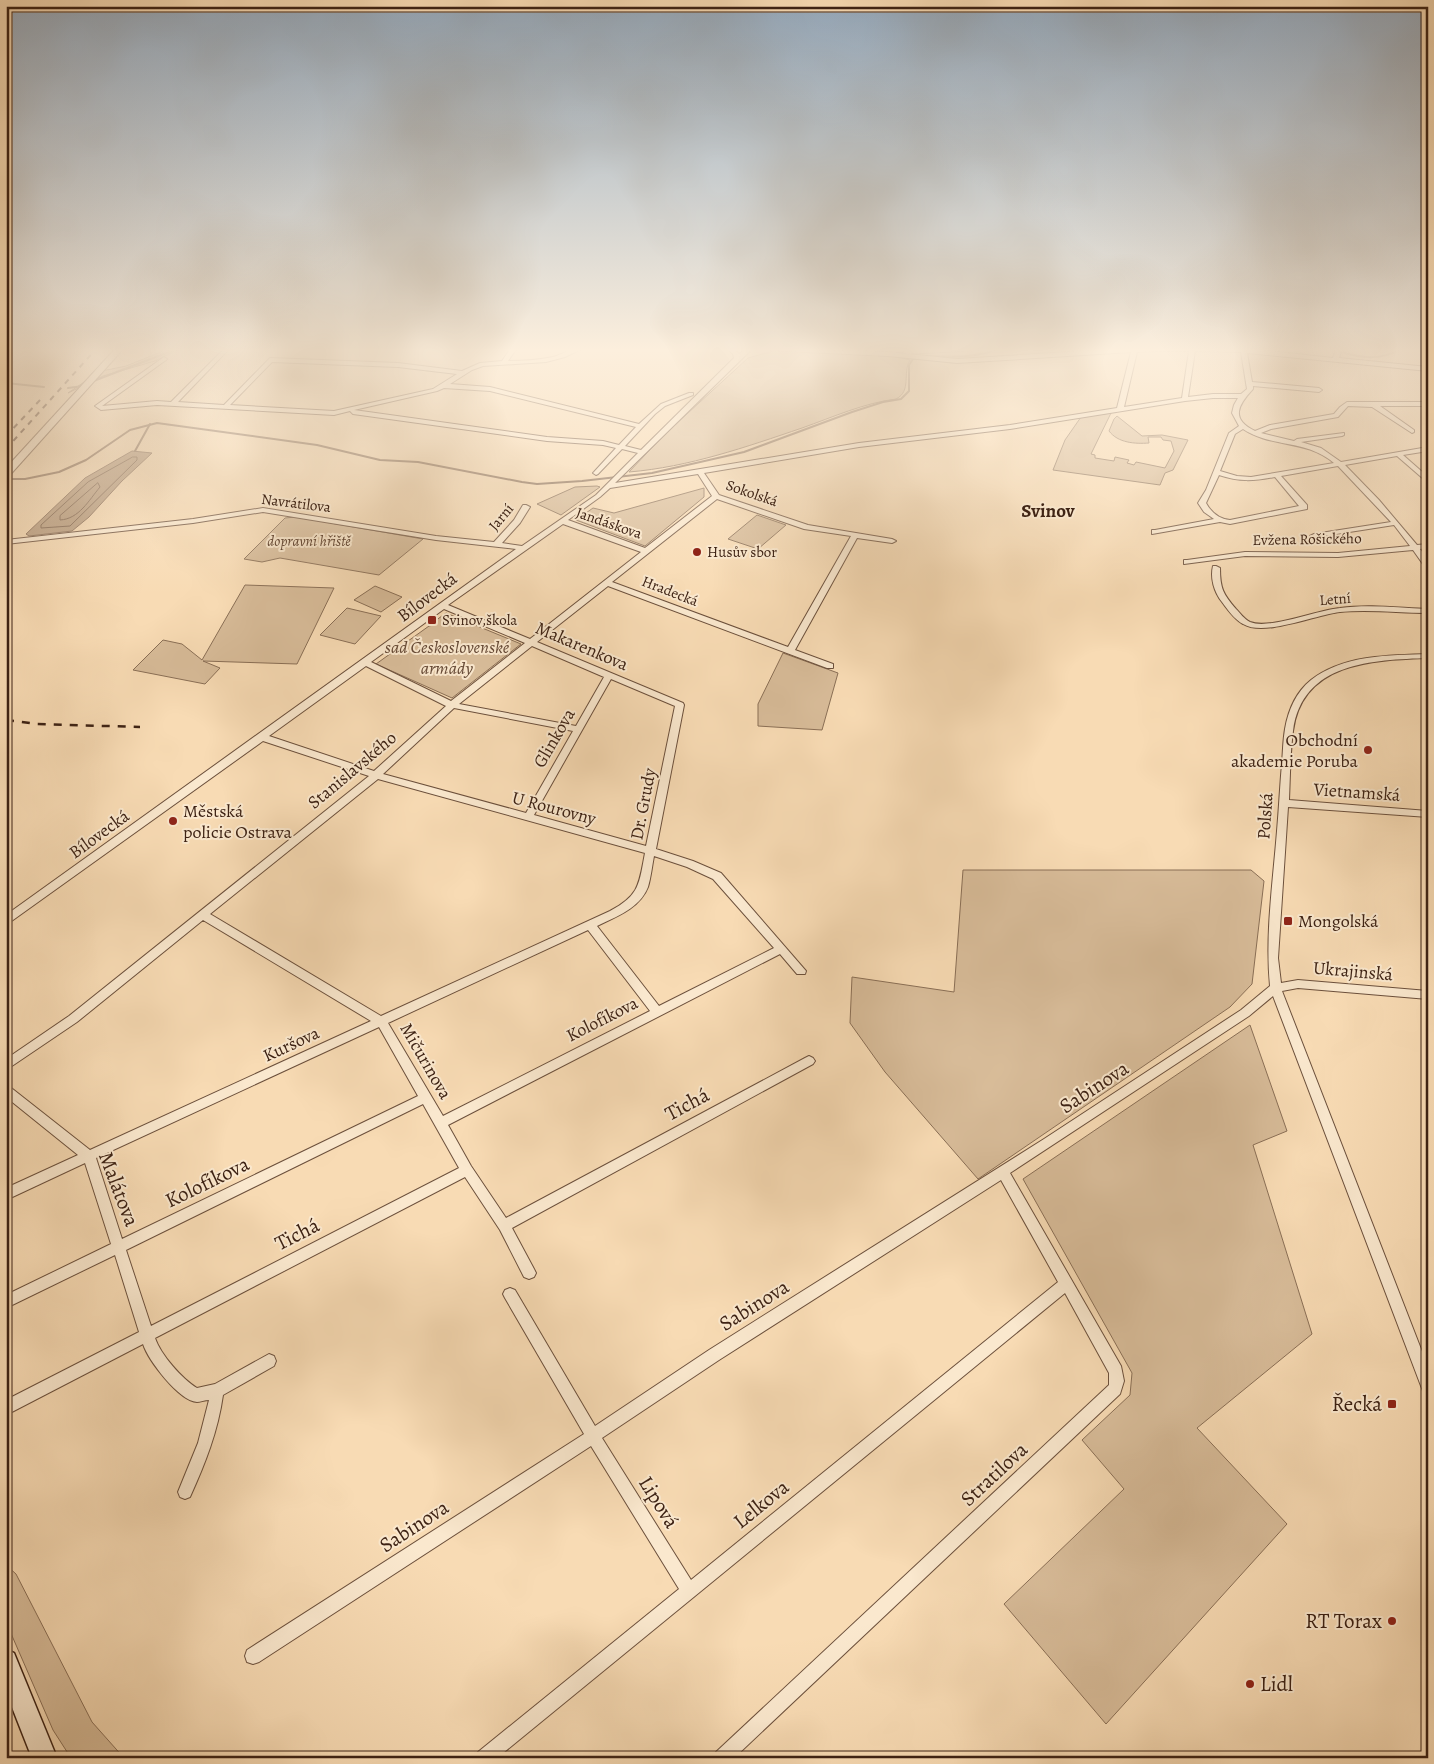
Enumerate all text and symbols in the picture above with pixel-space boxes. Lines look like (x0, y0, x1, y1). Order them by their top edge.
street label: Sokolská (723, 475, 781, 511)
street label: Navrátilova (260, 489, 332, 517)
district label: Svinov (1021, 498, 1076, 524)
street label: Jarní (484, 499, 518, 535)
street label: Jandáskova (573, 502, 645, 544)
street label: Evžena Rošického (1252, 528, 1362, 550)
park label: dopravní hřiště (267, 531, 352, 551)
place label: Husův sbor (707, 542, 777, 562)
marker: Husův sbor (691, 546, 703, 558)
street label: Bílovecká (392, 566, 462, 627)
street label: Hradecká (639, 571, 701, 611)
street label: Letní (1318, 588, 1352, 610)
place label: Svinov,škola (442, 610, 517, 630)
marker: Svinov,škola (426, 614, 438, 626)
street label: Makarenkova (532, 616, 633, 677)
park label: sad Československé armády (385, 635, 510, 680)
street label: Glinkova (527, 704, 581, 772)
street label: Stanislavského (303, 726, 401, 814)
place label: Obchodní akademie Poruba (1231, 728, 1359, 773)
marker: Obchodní akademie Poruba (1362, 744, 1374, 756)
street label: Dr. Grudy (624, 765, 662, 842)
street label: Vietnamská (1312, 777, 1402, 807)
street label: U Rourovny (509, 785, 600, 831)
street label: Polská (1251, 791, 1279, 840)
place label: Městská policie Ostrava (183, 799, 292, 844)
street label: Bílovecká (64, 804, 134, 864)
marker: Městská policie Ostrava (167, 815, 179, 827)
place label: Mongolská (1298, 909, 1379, 933)
marker: Mongolská (1282, 915, 1294, 927)
street label: Ukrajinská (1312, 956, 1394, 986)
street label: Kolofíkova (562, 990, 643, 1047)
street label: Mičurinova (395, 1019, 458, 1104)
street label: Kuršova (259, 1020, 324, 1067)
street label: Sabinova (1054, 1054, 1134, 1120)
street label: Tichá (660, 1081, 714, 1127)
street label: Malátova (92, 1148, 146, 1231)
street label: Kolofíkova (160, 1150, 254, 1214)
street label: Tichá (270, 1211, 324, 1257)
street label: Sabinova (714, 1272, 794, 1337)
place label: Řecká (1332, 1390, 1382, 1418)
marker: Řecká (1386, 1398, 1398, 1410)
street label: Stratilova (954, 1435, 1034, 1512)
street label: Lipová (632, 1471, 686, 1534)
street label: Lelkova (727, 1473, 795, 1535)
street label: Sabinova (374, 1493, 454, 1559)
place label: RT Torax (1305, 1607, 1382, 1635)
marker: RT Torax (1386, 1615, 1398, 1627)
place label: Lidl (1260, 1670, 1293, 1698)
marker: Lidl (1244, 1678, 1256, 1690)

